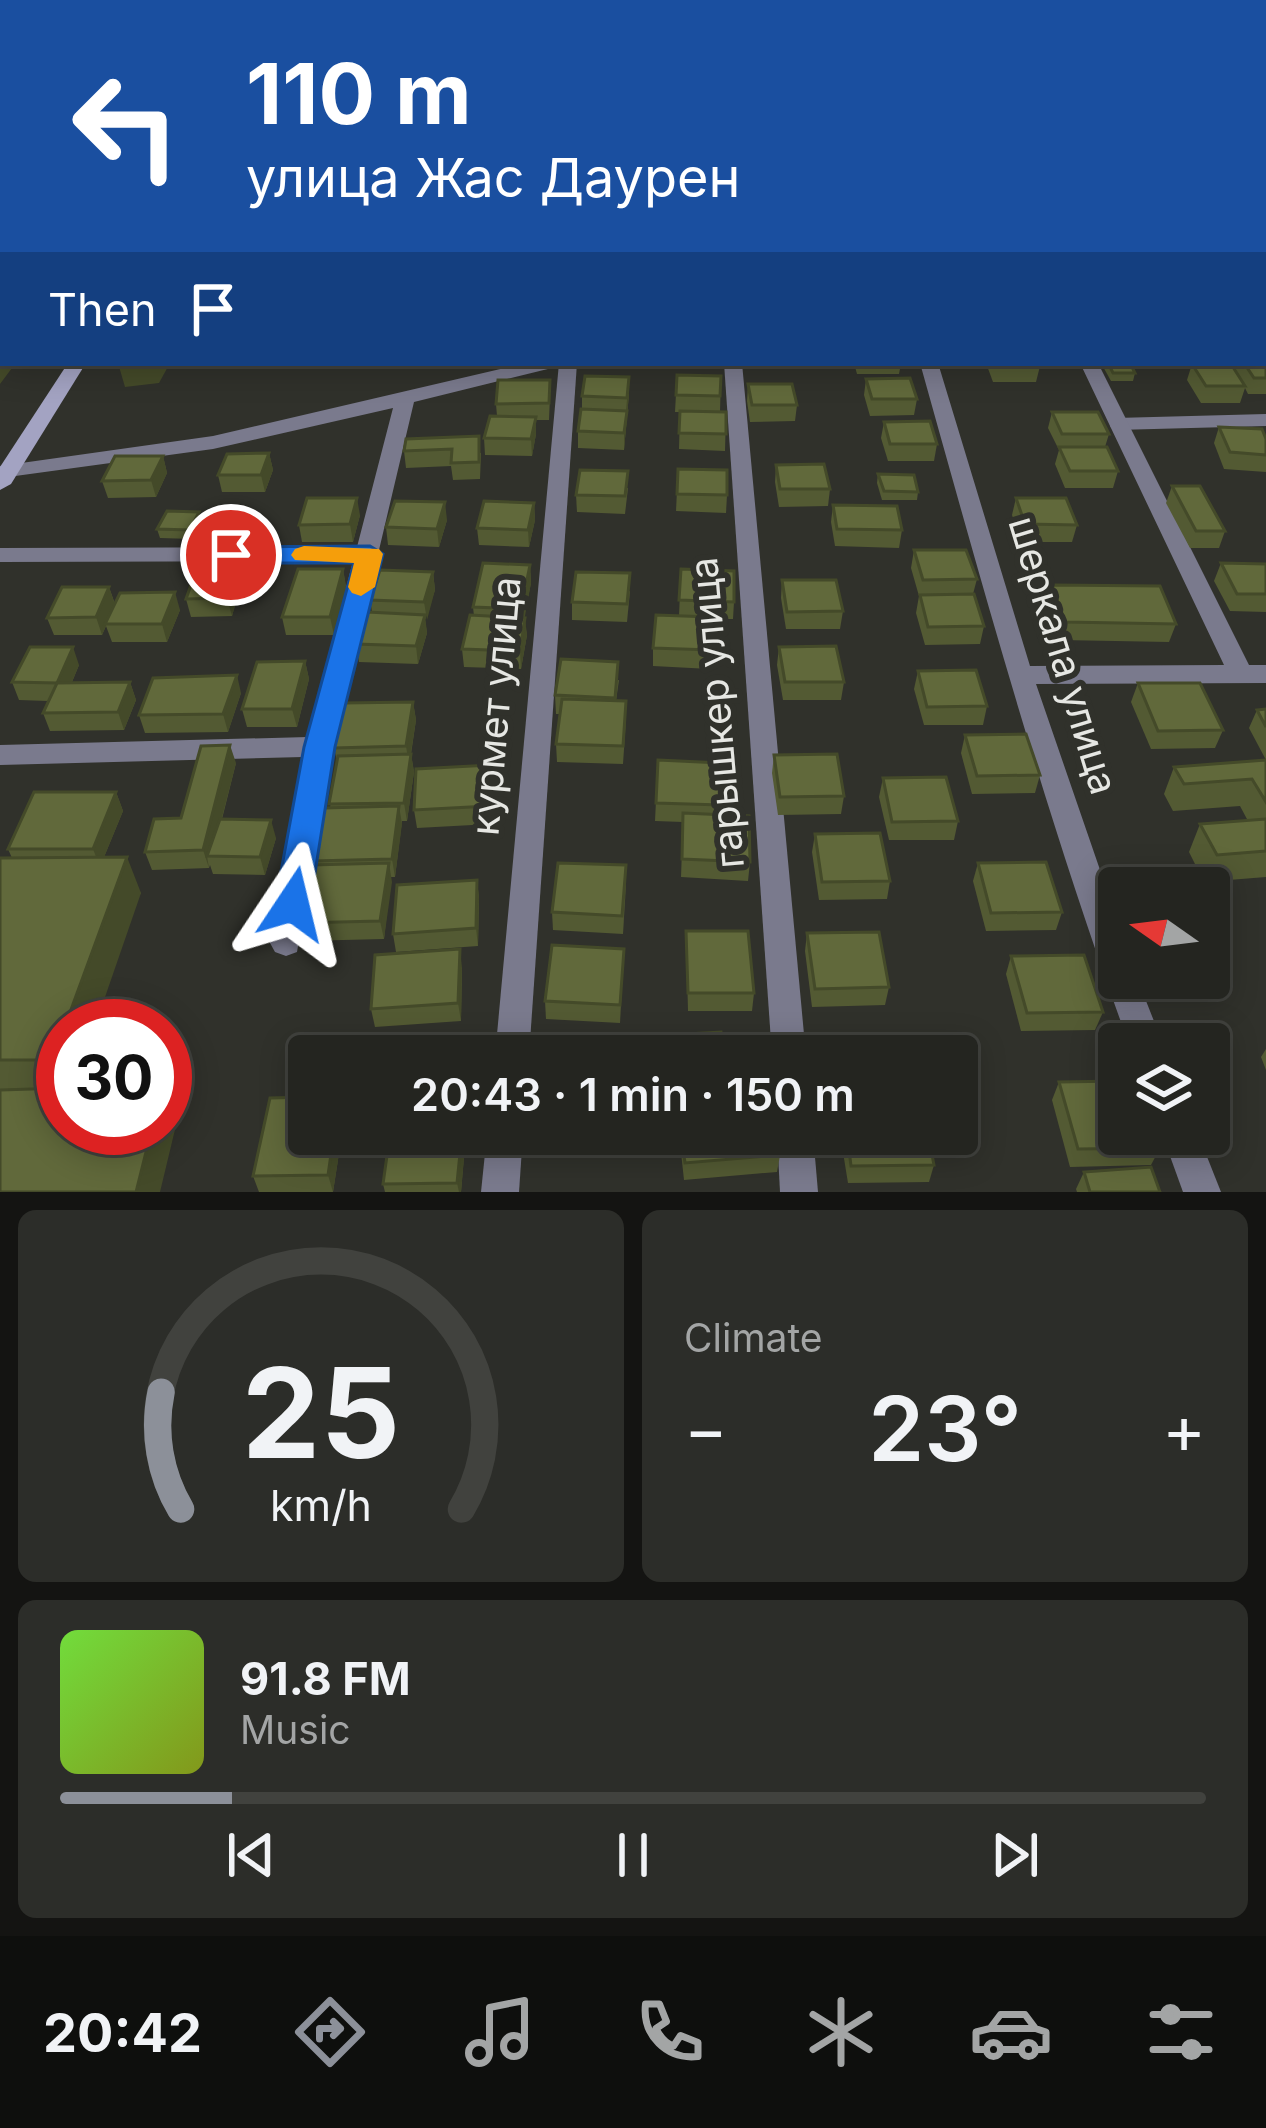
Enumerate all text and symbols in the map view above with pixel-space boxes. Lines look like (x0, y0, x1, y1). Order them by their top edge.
text: 110 m (246, 43, 472, 144)
icon: left (48, 48, 204, 204)
text: улица Жас Даурен (246, 145, 740, 210)
icon: arrive (180, 276, 246, 342)
text: Then (48, 282, 156, 337)
pin (180, 504, 282, 606)
street label: шеркала улица (999, 510, 1129, 800)
icon: arrive (198, 522, 264, 588)
street label: гарышкер улица (679, 555, 753, 871)
street label: курмет улица (460, 575, 530, 837)
position arrow (230, 841, 356, 967)
north arrow (1098, 867, 1230, 999)
map controls (1098, 867, 1230, 1155)
speed limit sign: 30 (36, 999, 192, 1155)
button: layers (1098, 1023, 1230, 1155)
text: 20:43 · 1 min · 150 m (411, 1067, 855, 1122)
text: Climate (684, 1314, 823, 1361)
text: 25 (242, 1337, 400, 1488)
text: 23° (868, 1374, 1022, 1483)
text: − (684, 1389, 728, 1469)
text: + (1162, 1389, 1206, 1469)
text: km/h (270, 1479, 372, 1531)
text: 91.8 FM (240, 1651, 411, 1706)
text: Music (240, 1706, 351, 1753)
icon: previous (218, 1822, 284, 1888)
icon: pause (600, 1822, 666, 1888)
icon: next (982, 1822, 1048, 1888)
icon: directions (288, 1990, 372, 2074)
icon: music (458, 1990, 542, 2074)
icon: phone (628, 1990, 712, 2074)
icon: climate (799, 1990, 883, 2074)
icon: car (969, 1990, 1053, 2074)
icon: filters (1139, 1990, 1223, 2074)
text: 20:42 (43, 2000, 202, 2065)

